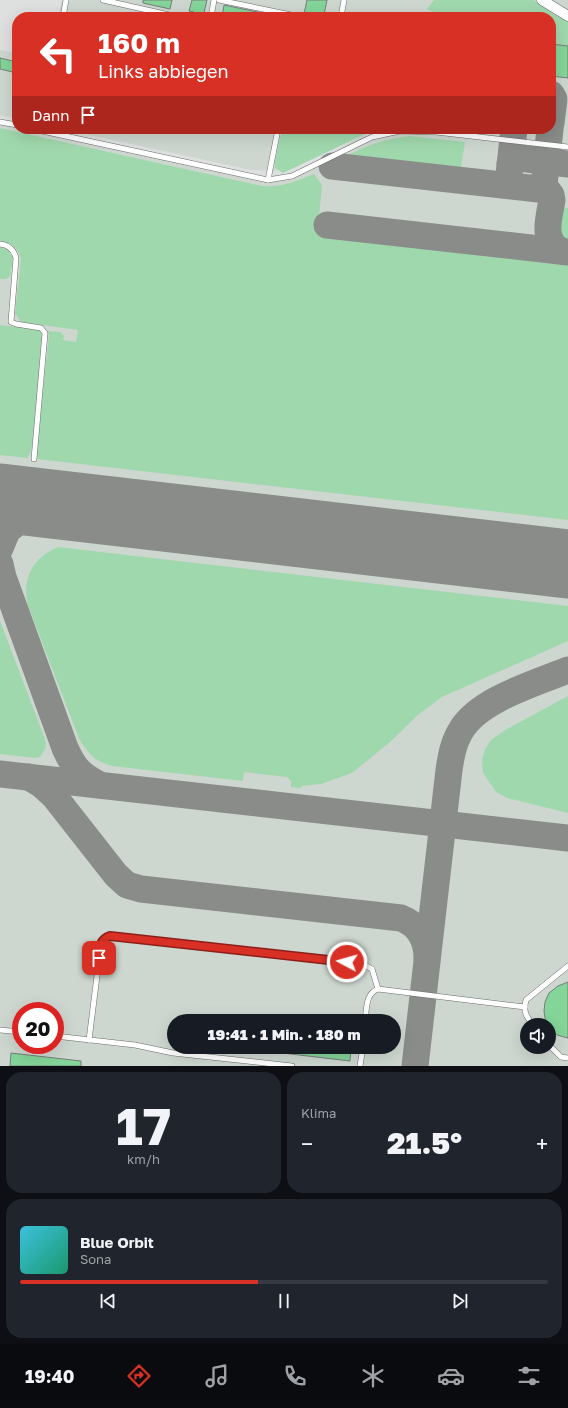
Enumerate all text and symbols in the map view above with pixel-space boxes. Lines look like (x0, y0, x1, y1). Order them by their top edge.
text: 160 m (98, 26, 180, 59)
icon: left (32, 28, 84, 80)
text: Links abbiegen (98, 60, 229, 82)
icon: arrive (77, 104, 99, 126)
text: Dann (32, 106, 69, 124)
pin (82, 941, 116, 975)
position arrow (326, 941, 368, 983)
icon: arrive (88, 947, 110, 969)
speed limit sign: 20 (12, 1002, 64, 1054)
map controls (520, 1018, 556, 1054)
button: sound (520, 1018, 556, 1054)
text: 19:41 · 1 Min. · 180 m (208, 1025, 360, 1043)
text: 17 (116, 1094, 171, 1156)
text: Klima (301, 1105, 336, 1121)
text: 21.5° (387, 1125, 462, 1161)
text: − (301, 1130, 313, 1157)
text: + (536, 1130, 548, 1157)
text: km/h (127, 1151, 160, 1167)
text: Blue Orbit (80, 1233, 154, 1251)
text: Sona (80, 1251, 111, 1267)
icon: previous (97, 1290, 119, 1312)
icon: pause (273, 1290, 295, 1312)
icon: next (449, 1290, 471, 1312)
icon: directions (125, 1362, 153, 1390)
icon: music (203, 1362, 231, 1390)
icon: phone (281, 1362, 309, 1390)
icon: climate (359, 1362, 387, 1390)
icon: car (437, 1362, 465, 1390)
icon: filters (515, 1362, 543, 1390)
text: 19:40 (25, 1365, 74, 1387)

